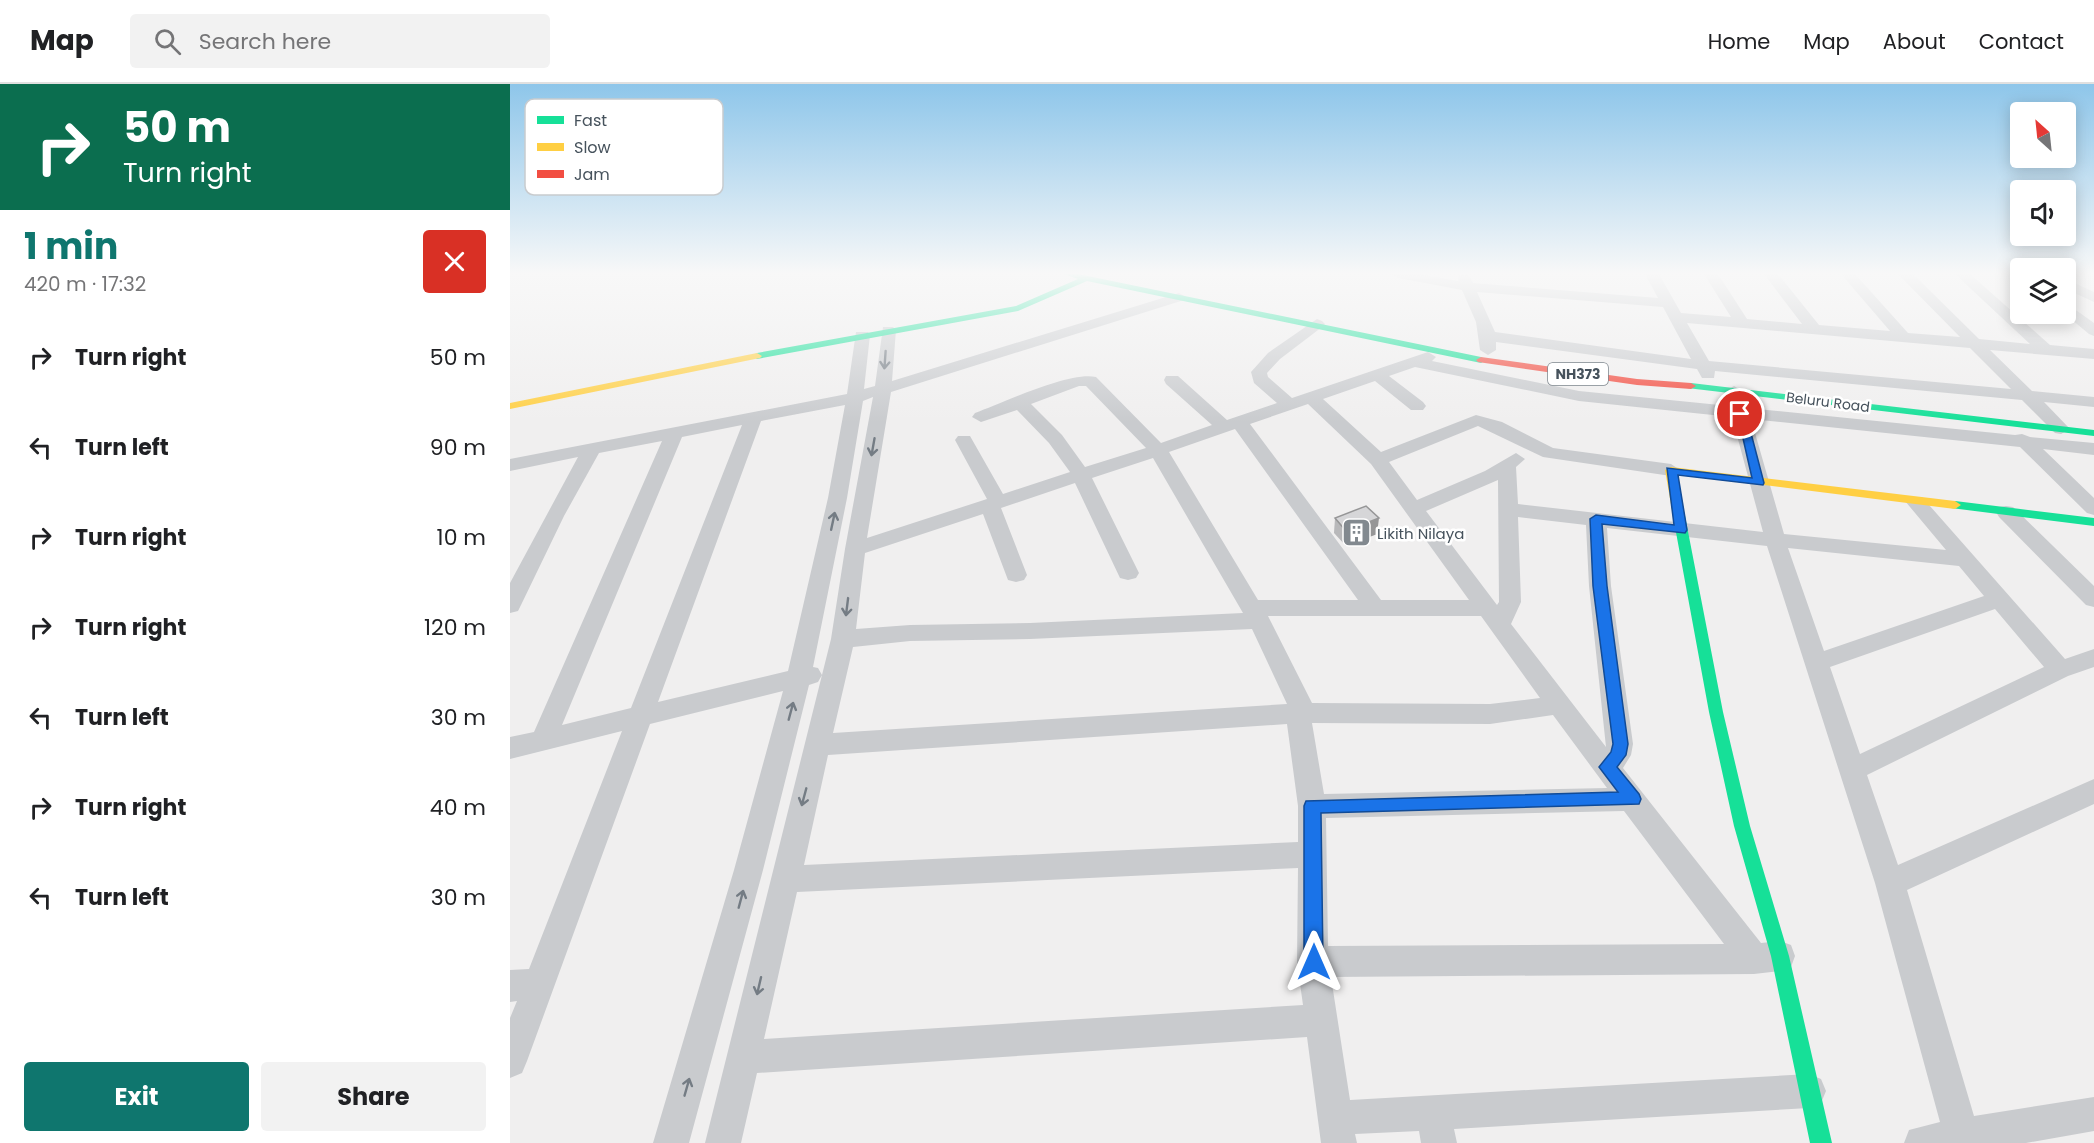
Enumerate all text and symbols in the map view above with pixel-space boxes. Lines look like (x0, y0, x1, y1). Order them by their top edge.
search box (130, 14, 550, 68)
text: Map (30, 21, 94, 60)
icon: search (151, 25, 184, 58)
text: Search here (199, 26, 331, 57)
text: Home (1708, 27, 1770, 56)
text: Map (1803, 27, 1850, 56)
text: About (1883, 27, 1946, 56)
text: Contact (1979, 27, 2064, 56)
text: 50 m (123, 98, 231, 157)
legend (525, 99, 723, 195)
north arrow (2010, 102, 2076, 168)
map controls (2010, 102, 2076, 324)
icon: right (24, 108, 102, 186)
text: Fast (574, 109, 607, 132)
text: Slow (574, 136, 611, 159)
text: Turn right (123, 154, 252, 191)
text: Jam (574, 163, 610, 186)
button: sound (2010, 180, 2076, 246)
text: 1 min (24, 221, 118, 272)
button: close (423, 230, 486, 293)
button: layers (2010, 258, 2076, 324)
text: 420 m · 17:32 (24, 270, 146, 298)
icon: right (24, 341, 57, 374)
text: Turn right (75, 342, 186, 373)
text: 50 m (430, 342, 486, 373)
one-way arrow (880, 349, 891, 369)
road number: NH373 (1548, 363, 1608, 385)
street label: Beluru Road (1785, 387, 1871, 417)
pin (1714, 388, 1765, 439)
icon: arrive (1723, 397, 1756, 430)
icon: left (24, 431, 57, 464)
text: Turn left (75, 432, 169, 463)
text: 90 m (430, 432, 486, 463)
one-way arrow (867, 437, 878, 456)
one-way arrow (828, 511, 840, 530)
building icon: Likith Nilaya (1340, 517, 1372, 549)
icon: right (24, 521, 57, 554)
text: Turn right (75, 522, 186, 553)
text: 10 m (437, 522, 486, 553)
place label: Likith Nilaya (1377, 523, 1464, 544)
one-way arrow (841, 596, 852, 616)
icon: right (24, 611, 57, 644)
text: Turn right (75, 612, 186, 643)
text: 120 m (424, 612, 486, 643)
icon: left (24, 701, 57, 734)
text: Turn left (75, 702, 169, 733)
text: 30 m (431, 702, 486, 733)
one-way arrow (785, 702, 797, 721)
one-way arrow (798, 787, 810, 806)
icon: right (24, 791, 57, 824)
text: Turn right (75, 792, 186, 823)
text: 40 m (430, 792, 486, 823)
icon: left (24, 881, 57, 914)
text: Turn left (75, 882, 169, 913)
text: 30 m (431, 882, 486, 913)
one-way arrow (736, 890, 748, 909)
position arrow (1282, 930, 1346, 994)
one-way arrow (753, 977, 765, 996)
button: Exit (24, 1062, 249, 1131)
button: Share (261, 1062, 486, 1131)
one-way arrow (682, 1078, 693, 1097)

